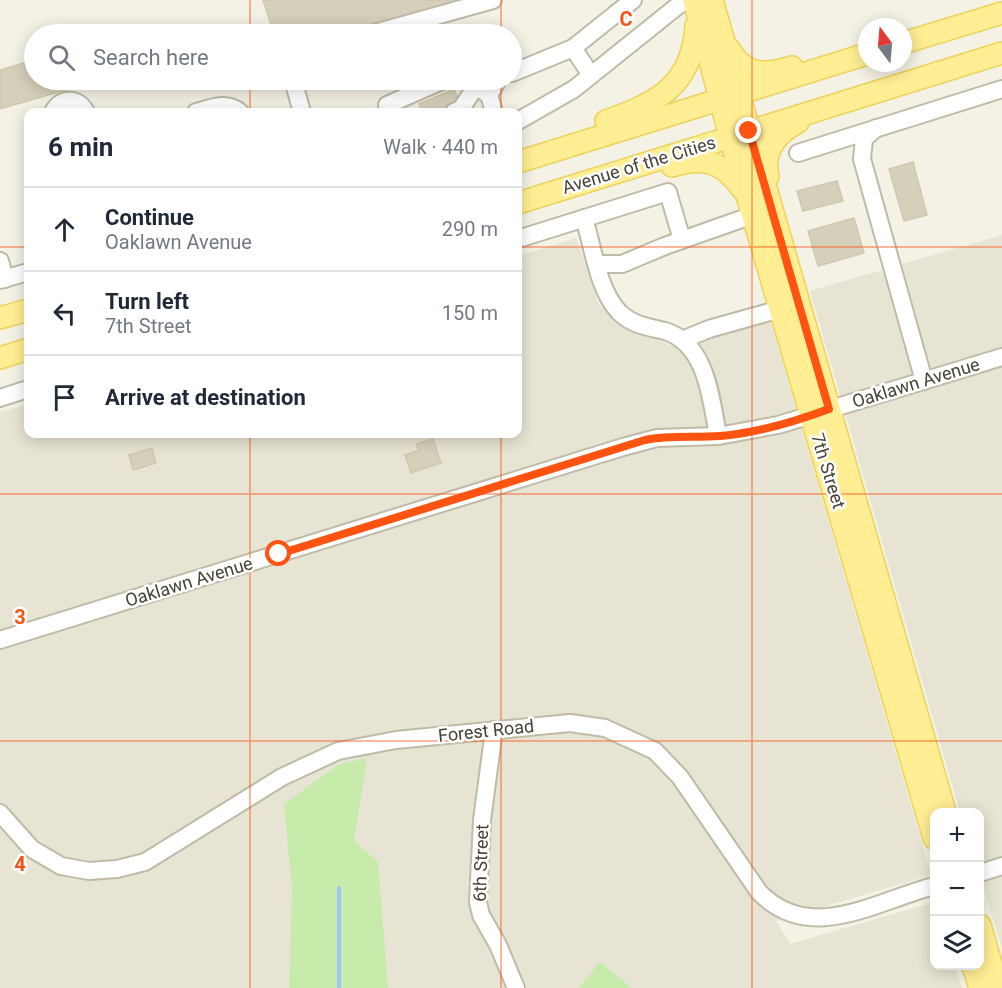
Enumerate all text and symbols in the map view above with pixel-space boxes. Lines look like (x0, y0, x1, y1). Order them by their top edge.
text: C (619, 7, 633, 31)
north arrow (858, 18, 912, 72)
search box (24, 24, 522, 90)
icon: search (45, 41, 78, 74)
text: Search here (93, 45, 209, 70)
route end (735, 117, 761, 143)
street label: Avenue of the Cities (560, 131, 718, 198)
text: 6 min (48, 132, 113, 162)
text: Walk · 440 m (383, 135, 498, 159)
text: Continue (105, 205, 194, 230)
icon: ahead (48, 213, 81, 246)
text: 290 m (442, 217, 498, 241)
text: Oaklawn Avenue (105, 230, 252, 254)
text: Turn left (105, 289, 189, 314)
icon: left (48, 297, 81, 330)
text: 150 m (442, 301, 498, 325)
text: 7th Street (105, 314, 192, 338)
street label: Oaklawn Avenue (850, 353, 982, 412)
icon: arrive (48, 381, 81, 414)
text: Arrive at destination (105, 385, 306, 410)
street label: 7th Street (807, 431, 850, 511)
route start (265, 540, 291, 566)
street label: Oaklawn Avenue (123, 552, 255, 611)
text: 3 (14, 605, 26, 629)
street label: Forest Road (437, 715, 535, 746)
map controls (930, 808, 984, 970)
button: + (930, 808, 984, 862)
street label: 6th Street (469, 824, 492, 902)
text: 4 (14, 852, 26, 876)
button: − (930, 862, 984, 916)
button: layers (930, 916, 984, 970)

